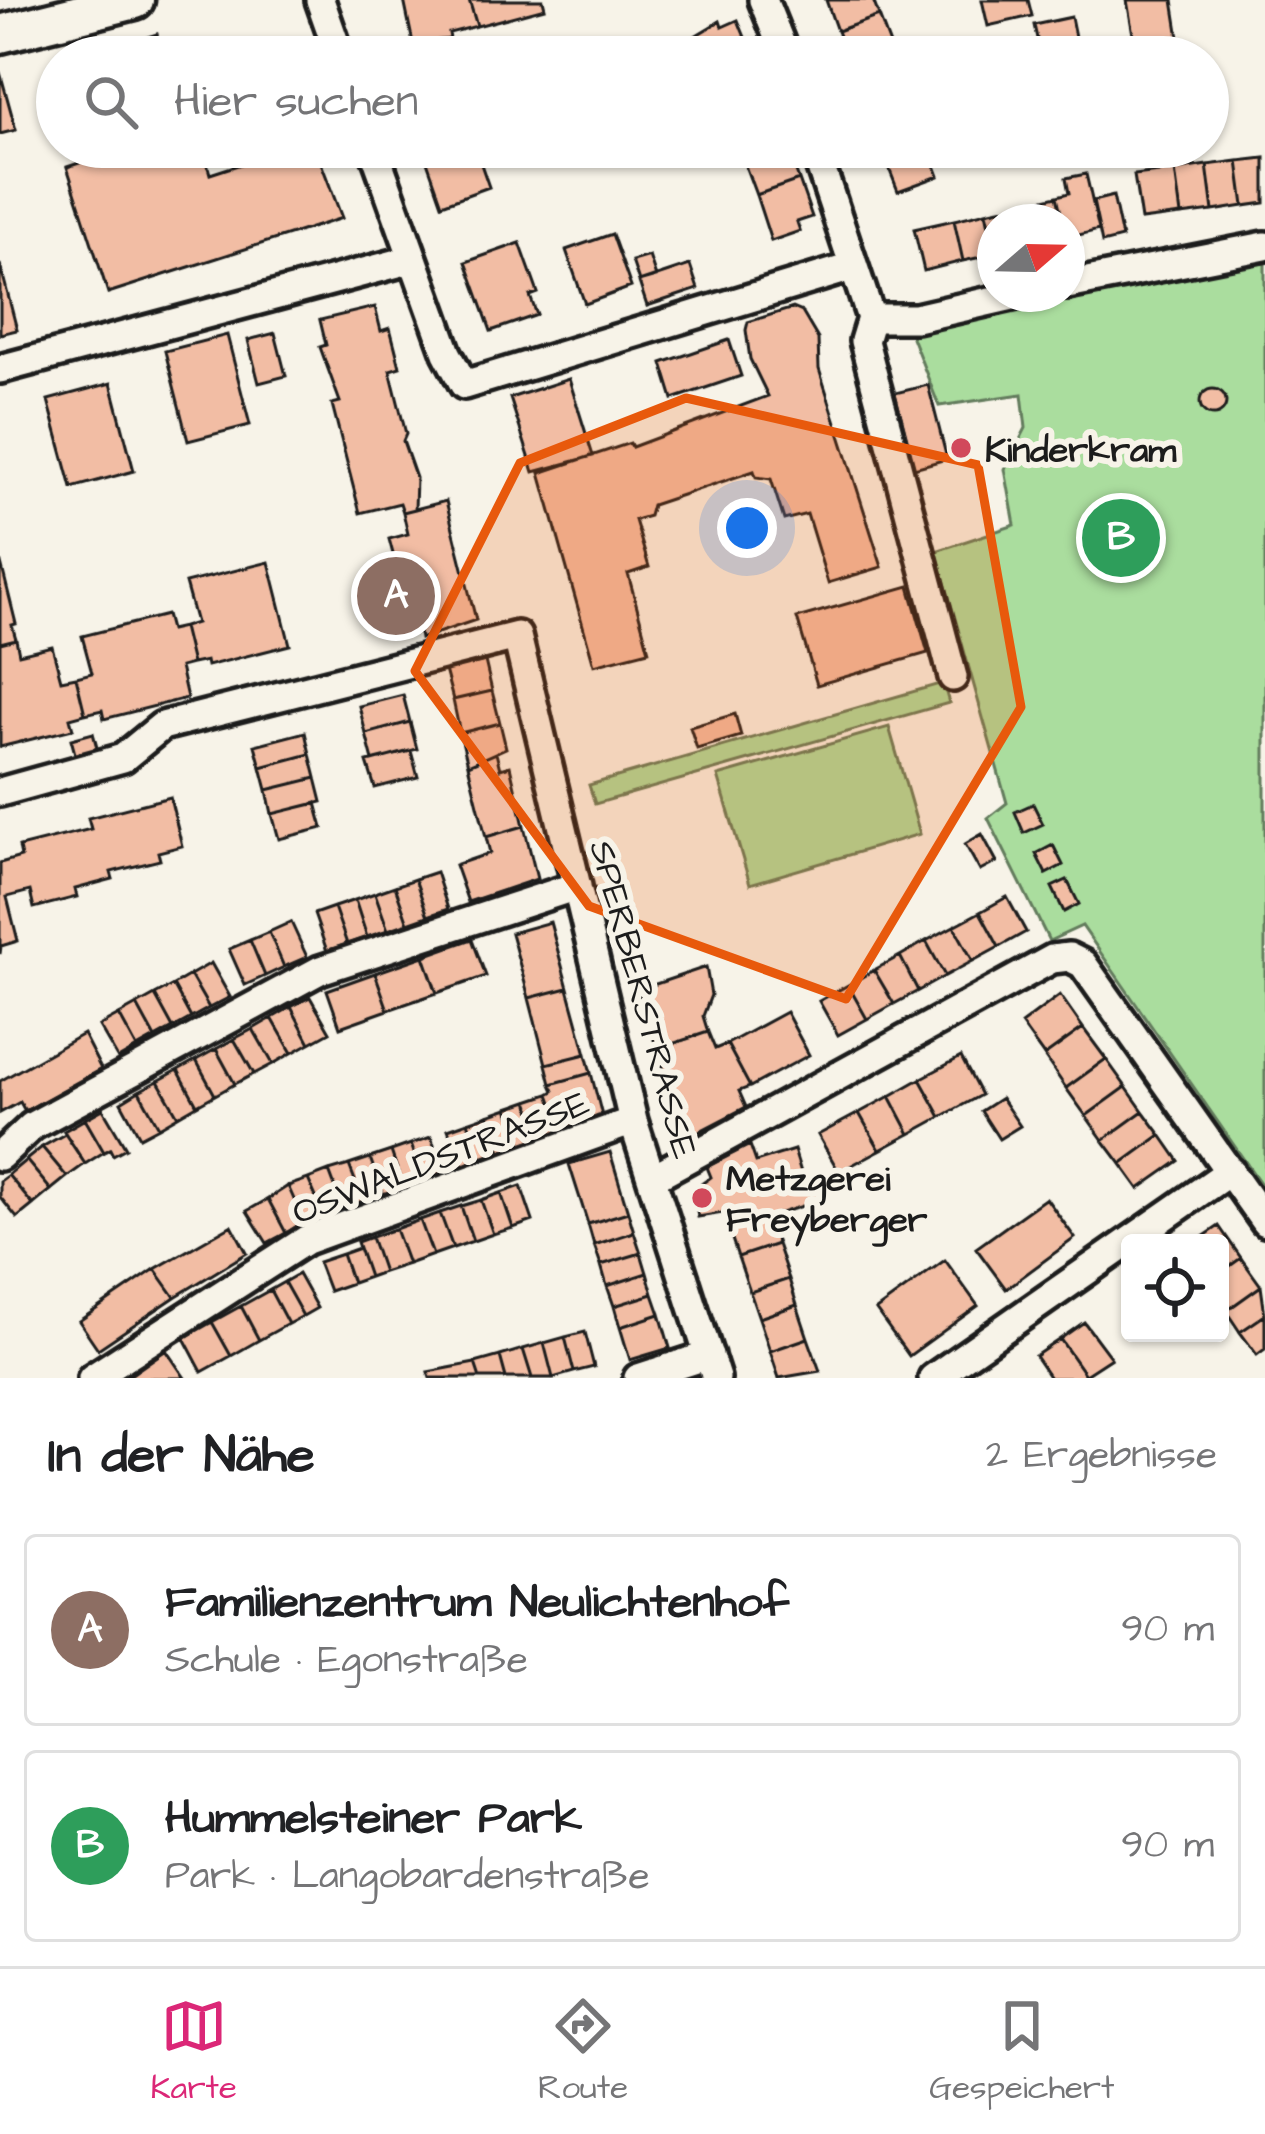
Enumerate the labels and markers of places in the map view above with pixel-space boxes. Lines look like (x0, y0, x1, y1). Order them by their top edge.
place label: Kinderkram (985, 425, 1177, 476)
marker: Kinderkram (948, 435, 974, 461)
pin: B (1082, 493, 1160, 583)
pin: A (357, 551, 435, 641)
place label: Metzgerei Freyberger (726, 1154, 928, 1247)
marker: Metzgerei Freyberger (689, 1185, 715, 1211)

